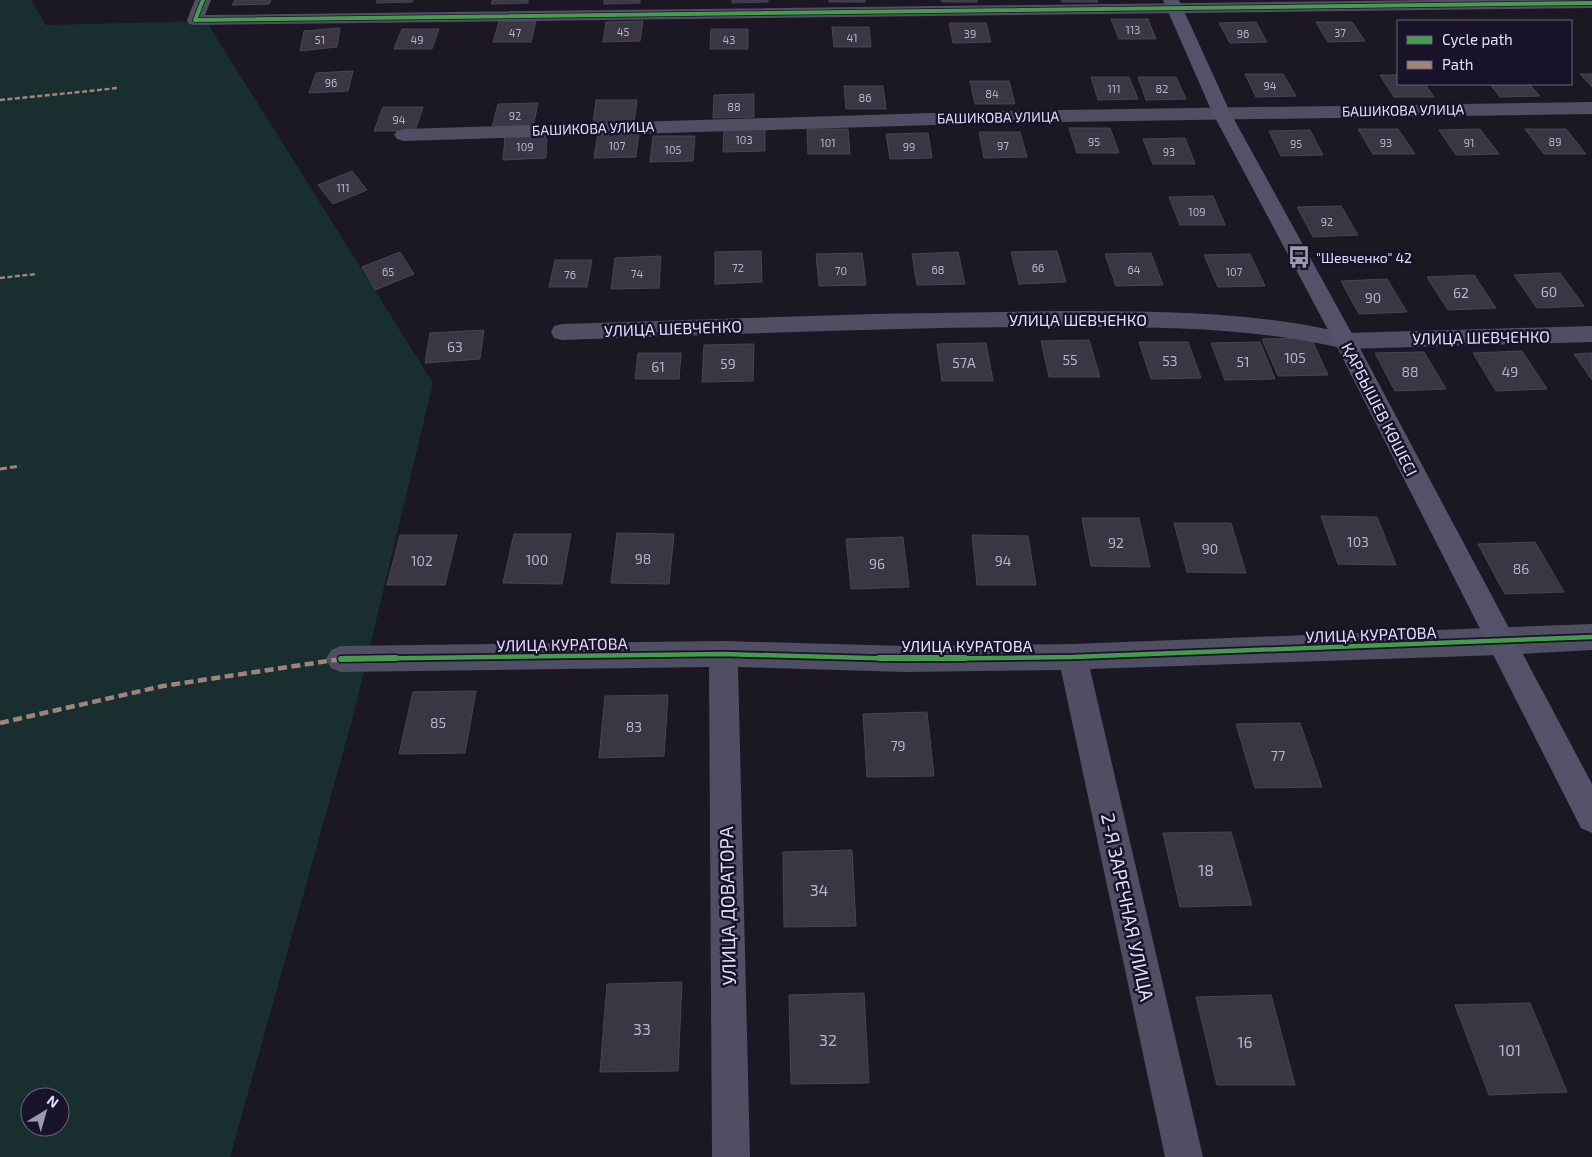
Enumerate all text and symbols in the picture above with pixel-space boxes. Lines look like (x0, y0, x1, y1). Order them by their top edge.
legend (1397, 20, 1572, 85)
house number: 113 (1126, 23, 1140, 36)
house number: 45 (617, 25, 629, 38)
house number: 47 (509, 26, 522, 39)
house number: 37 (1334, 26, 1346, 39)
house number: 39 (964, 27, 976, 40)
house number: 96 (1237, 27, 1249, 40)
text: Cycle path (1442, 30, 1513, 48)
house number: 41 (846, 31, 858, 44)
house number: 51 (315, 33, 325, 46)
house number: 49 (410, 33, 424, 46)
house number: 43 (723, 33, 735, 46)
text: Path (1442, 55, 1473, 73)
house number: 96 (325, 76, 337, 89)
house number: 94 (1263, 79, 1277, 92)
house number: 111 (1107, 82, 1121, 95)
house number: 82 (1156, 82, 1168, 95)
house number: 84 (985, 87, 999, 100)
house number: 86 (859, 91, 871, 104)
house number: 88 (727, 100, 741, 113)
street label: БАШИКОВА УЛИЦА (1342, 100, 1465, 120)
street label: БАШИКОВА УЛИЦА (937, 107, 1060, 127)
house number: 92 (509, 109, 521, 122)
house number: 94 (392, 113, 406, 126)
street label: БАШИКОВА УЛИЦА (532, 117, 655, 139)
house number: 103 (735, 133, 753, 146)
house number: 95 (1088, 135, 1100, 148)
house number: 89 (1549, 135, 1561, 148)
house number: 101 (820, 136, 836, 149)
house number: 93 (1380, 136, 1392, 149)
house number: 91 (1464, 136, 1474, 149)
house number: 95 (1290, 137, 1302, 150)
house number: 107 (609, 139, 626, 152)
house number: 97 (997, 139, 1009, 152)
house number: 109 (516, 140, 534, 153)
house number: 99 (903, 140, 915, 153)
house number: 105 (665, 143, 682, 156)
house number: 93 (1163, 145, 1175, 158)
house number: 111 (336, 181, 350, 194)
house number: 109 (1188, 205, 1206, 218)
house number: 92 (1321, 215, 1333, 228)
bus stop icon: "Шевченко" 42 (1286, 244, 1312, 270)
place label: "Шевченко" 42 (1316, 249, 1412, 266)
house number: 72 (732, 261, 744, 274)
house number: 66 (1032, 261, 1044, 274)
house number: 68 (932, 263, 944, 276)
house number: 64 (1127, 263, 1141, 276)
house number: 70 (835, 264, 847, 277)
house number: 65 (382, 265, 394, 278)
house number: 107 (1226, 265, 1243, 278)
house number: 74 (631, 267, 643, 280)
house number: 76 (564, 268, 576, 281)
house number: 60 (1541, 283, 1557, 300)
house number: 62 (1453, 284, 1469, 301)
house number: 90 (1365, 289, 1381, 306)
street label: УЛИЦА ШЕВЧЕНКО (1009, 310, 1147, 329)
street label: УЛИЦА ШЕВЧЕНКО (604, 316, 742, 340)
street label: УЛИЦА ШЕВЧЕНКО (1412, 326, 1550, 348)
house number: 63 (447, 338, 463, 355)
street label: ҚАРБЫШЕВ КӨШЕСІ (1338, 339, 1422, 479)
house number: 105 (1284, 349, 1306, 366)
house number: 55 (1062, 351, 1078, 368)
house number: 53 (1162, 352, 1178, 369)
house number: 51 (1236, 353, 1250, 370)
house number: 57А (952, 354, 976, 371)
house number: 59 (720, 355, 736, 372)
house number: 61 (651, 358, 665, 375)
house number: 88 (1402, 363, 1419, 380)
house number: 49 (1502, 363, 1518, 380)
house number: 103 (1347, 533, 1369, 550)
house number: 92 (1108, 534, 1124, 551)
house number: 90 (1202, 540, 1218, 557)
house number: 98 (635, 550, 651, 567)
house number: 100 (526, 551, 548, 568)
house number: 102 (411, 552, 433, 569)
house number: 94 (995, 552, 1011, 569)
house number: 96 (869, 555, 885, 572)
house number: 86 (1513, 560, 1529, 577)
street label: УЛИЦА КУРАТОВА (1305, 622, 1437, 646)
street label: УЛИЦА КУРАТОВА (496, 633, 628, 655)
street label: УЛИЦА КУРАТОВА (901, 636, 1033, 655)
house number: 85 (430, 714, 446, 731)
house number: 83 (626, 718, 642, 735)
house number: 79 (890, 737, 906, 754)
house number: 77 (1271, 747, 1285, 764)
street label: 2-Я ЗАРЕЧНАЯ УЛИЦА (1097, 811, 1159, 1003)
street label: УЛИЦА ДОВАТОРА (714, 826, 740, 986)
house number: 18 (1198, 860, 1214, 879)
house number: 34 (810, 880, 829, 899)
house number: 33 (633, 1019, 651, 1038)
house number: 32 (819, 1030, 837, 1049)
house number: 16 (1237, 1032, 1253, 1051)
house number: 101 (1499, 1040, 1521, 1059)
north arrow (20, 1087, 70, 1137)
text: N (44, 1091, 62, 1111)

